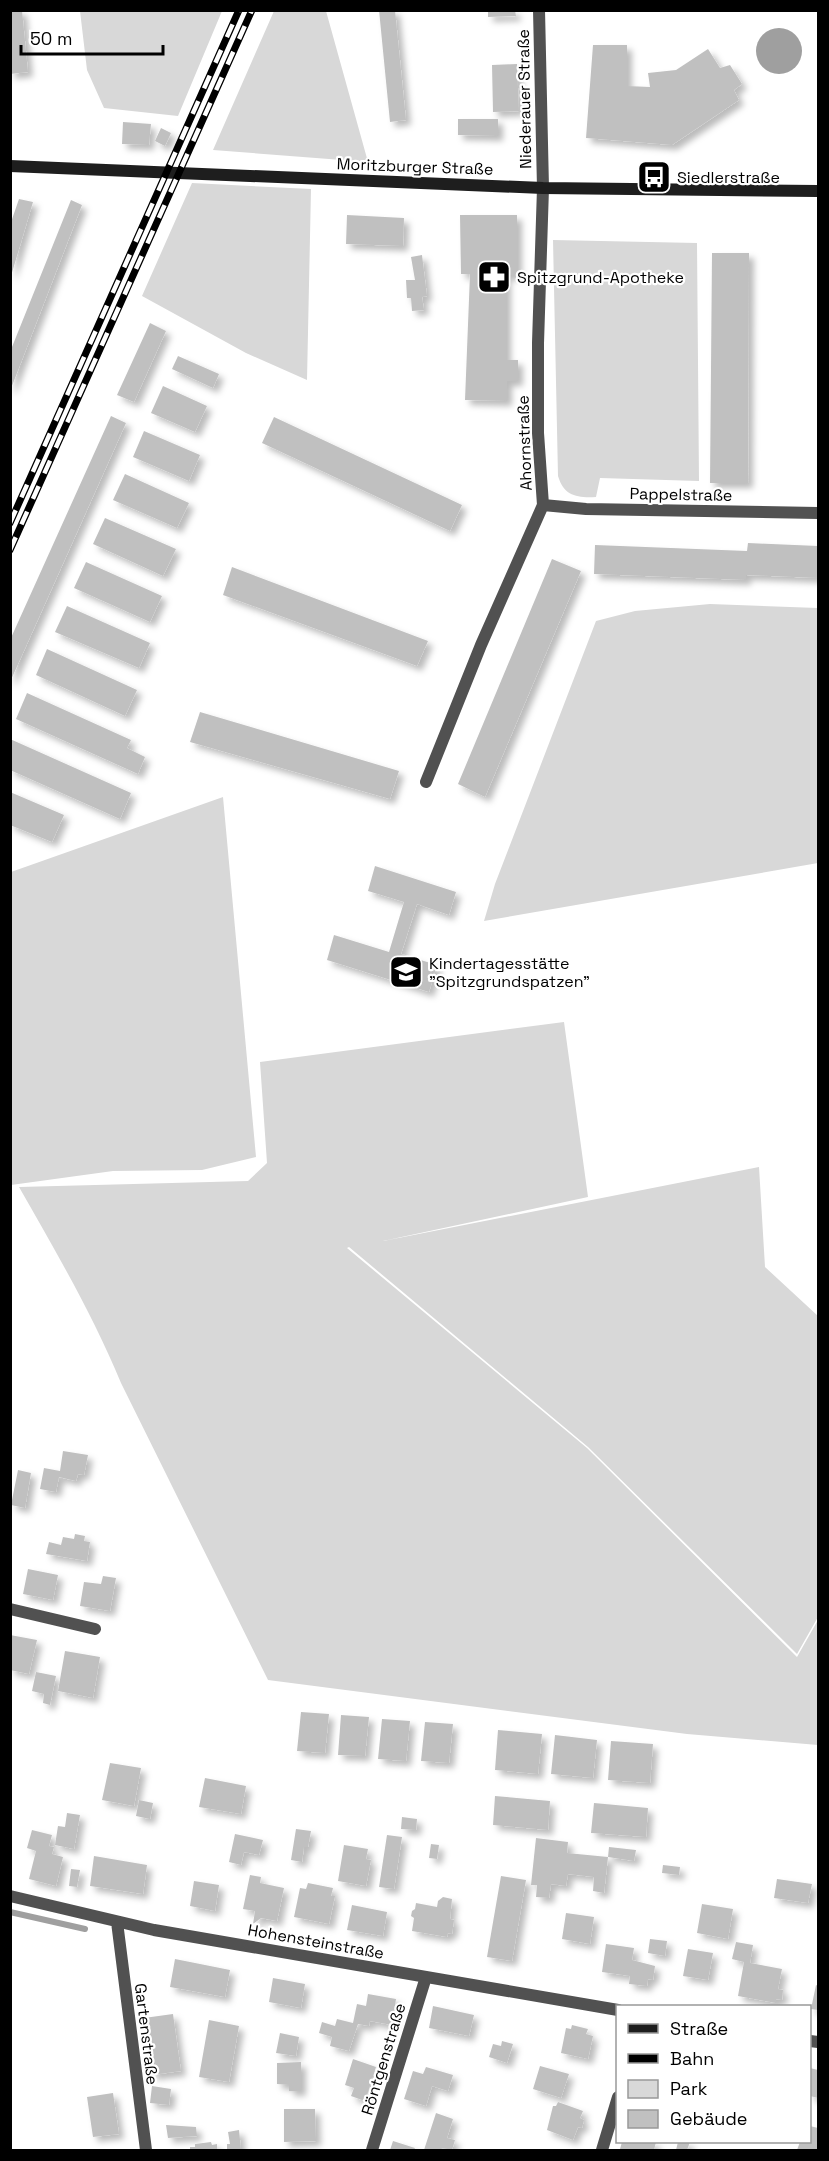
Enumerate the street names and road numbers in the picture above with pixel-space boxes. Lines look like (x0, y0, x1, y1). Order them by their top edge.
street label: Niederauer Straße (513, 29, 536, 169)
street label: Moritzburger Straße (336, 153, 494, 180)
street label: Ahornstraße (512, 395, 537, 491)
street label: Pappelstraße (629, 483, 733, 506)
street label: Hohensteinstraße (246, 1919, 386, 1964)
street label: Gartenstraße (130, 1982, 163, 2086)
street label: Röntgenstraße (356, 2000, 411, 2118)

